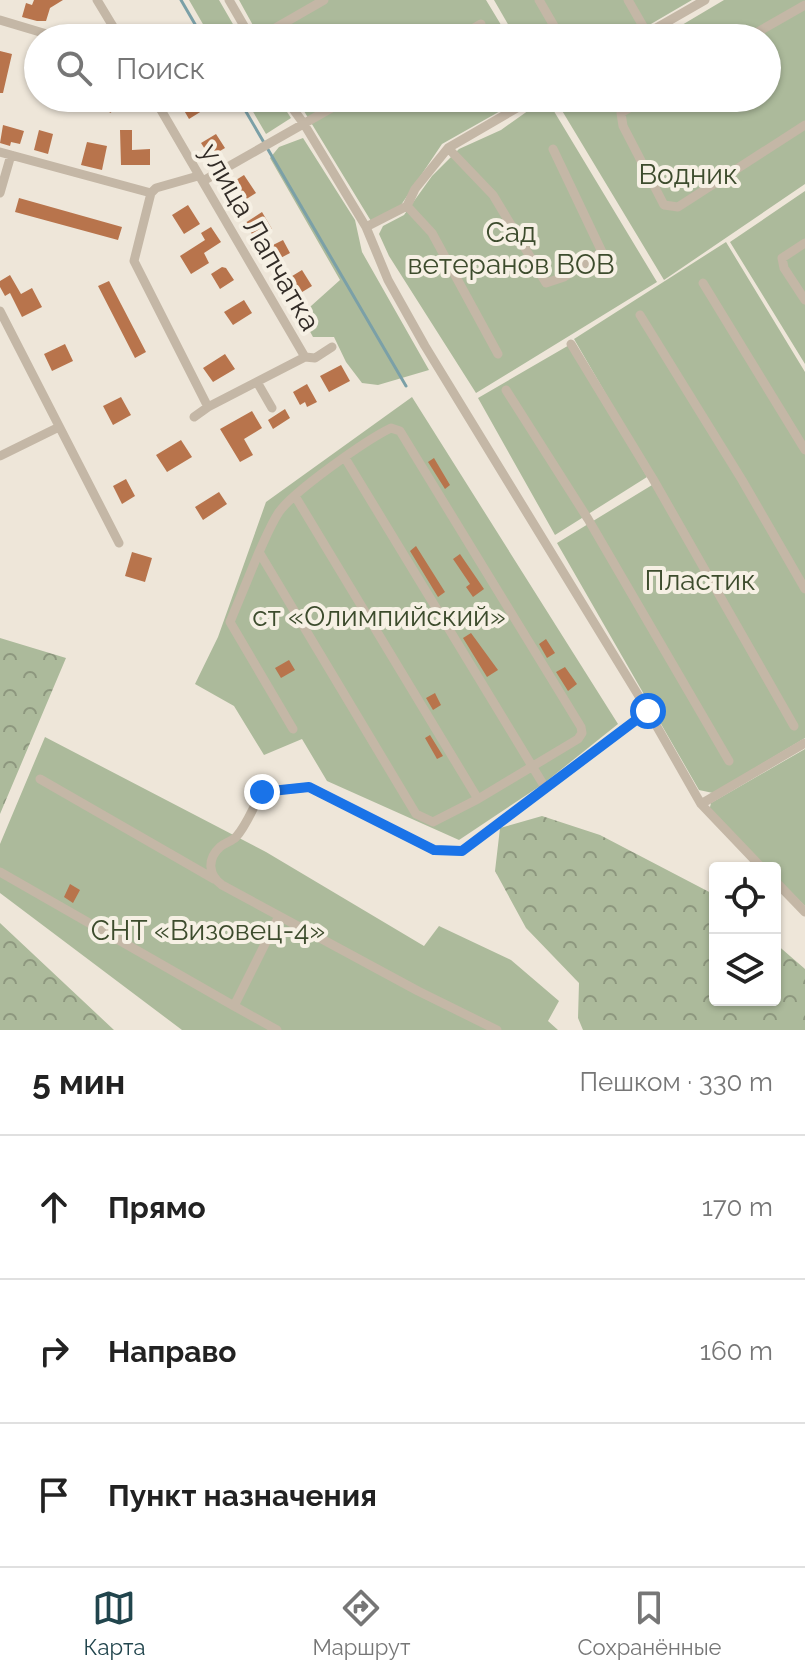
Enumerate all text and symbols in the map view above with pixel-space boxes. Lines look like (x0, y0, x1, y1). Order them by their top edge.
search box (24, 24, 781, 112)
icon: search (52, 46, 96, 90)
text: Поиск (116, 51, 205, 86)
street label: улица Лапчатка (193, 138, 327, 336)
park label: Водник (638, 158, 738, 191)
park label: Сад ветеранов ВОВ (407, 216, 615, 281)
park label: Пластик (644, 564, 756, 597)
park label: ст «Олимпийский» (252, 600, 506, 633)
route start (630, 693, 666, 729)
route end (244, 774, 280, 810)
map controls (709, 862, 781, 1006)
button: locate (709, 862, 781, 934)
park label: СНТ «Визовец-4» (91, 914, 325, 947)
button: layers (709, 934, 781, 1006)
text: 5 мин (32, 1062, 125, 1102)
text: Пешком · 330 m (580, 1067, 773, 1097)
icon: ahead (32, 1185, 76, 1229)
text: Прямо (108, 1190, 206, 1225)
text: 170 m (702, 1192, 773, 1222)
icon: right (32, 1329, 76, 1373)
text: Направо (108, 1334, 237, 1369)
text: 160 m (700, 1336, 773, 1366)
icon: arrive (32, 1473, 76, 1517)
text: Пункт назначения (108, 1478, 377, 1513)
tab: Карта (84, 1586, 145, 1660)
tab: Маршрут (312, 1586, 410, 1660)
tab: Сохранённые (577, 1586, 721, 1660)

